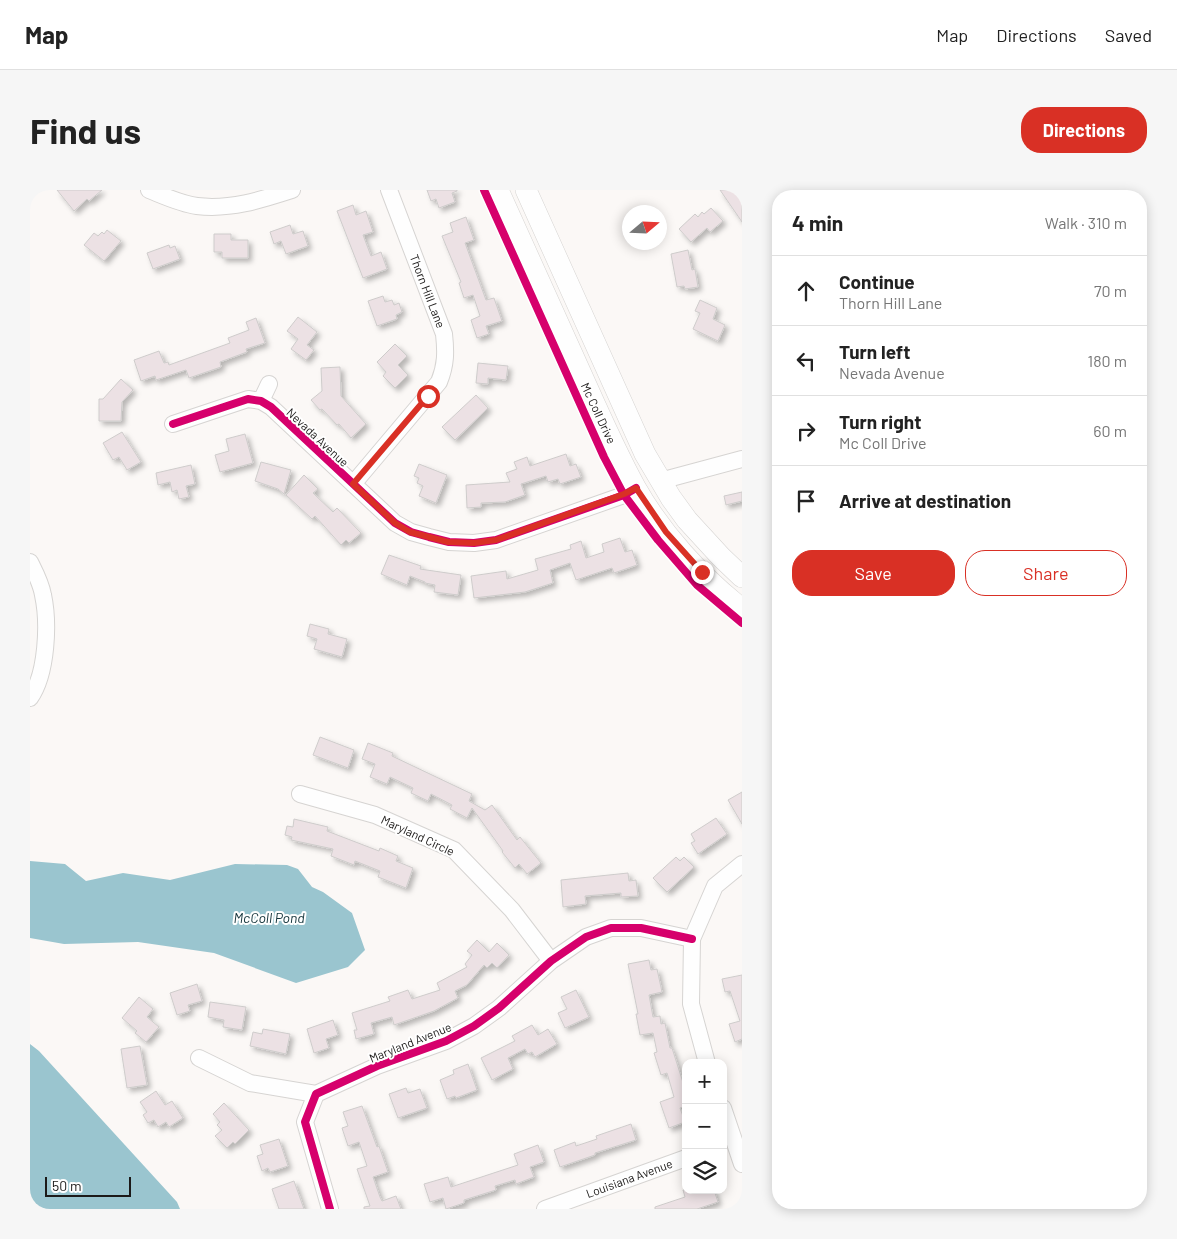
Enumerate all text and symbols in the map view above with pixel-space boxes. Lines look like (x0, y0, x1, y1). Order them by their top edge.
text: Map (25, 20, 68, 49)
text: Map (936, 24, 968, 46)
text: Directions (996, 24, 1077, 46)
text: Saved (1105, 24, 1152, 46)
button: Directions (1021, 107, 1147, 153)
text: Find us (30, 109, 141, 151)
north arrow (622, 205, 667, 250)
text: 4 min (792, 210, 843, 235)
text: Walk · 310 m (1045, 213, 1127, 232)
street label: Thorn Hill Lane (408, 252, 448, 330)
text: Continue (839, 270, 915, 293)
icon: ahead (792, 277, 820, 305)
text: 70 m (1094, 281, 1127, 300)
text: Thorn Hill Lane (839, 293, 942, 312)
text: Turn left (839, 340, 910, 363)
icon: left (792, 347, 820, 375)
text: 180 m (1088, 351, 1127, 370)
text: Nevada Avenue (839, 363, 945, 382)
street label: Mc Coll Drive (579, 380, 619, 446)
route start (417, 385, 440, 408)
street label: Nevada Avenue (284, 405, 352, 469)
text: Turn right (839, 410, 921, 433)
icon: right (792, 417, 820, 445)
text: 60 m (1093, 421, 1127, 440)
text: Mc Coll Drive (839, 433, 927, 452)
icon: arrive (792, 487, 820, 515)
text: Arrive at destination (839, 489, 1011, 512)
button: Save (792, 550, 955, 596)
button: Share (965, 550, 1127, 596)
route end (691, 561, 714, 584)
street label: Maryland Circle (379, 812, 457, 858)
water label: McColl Pond (233, 909, 305, 926)
street label: Maryland Avenue (367, 1019, 453, 1065)
map controls (682, 1059, 727, 1194)
button: + (682, 1059, 727, 1104)
button: − (682, 1104, 727, 1149)
button: layers (682, 1149, 727, 1194)
street label: Louisiana Avenue (584, 1156, 674, 1200)
scale bar (45, 1174, 131, 1197)
text: 50 m (52, 1177, 81, 1194)

